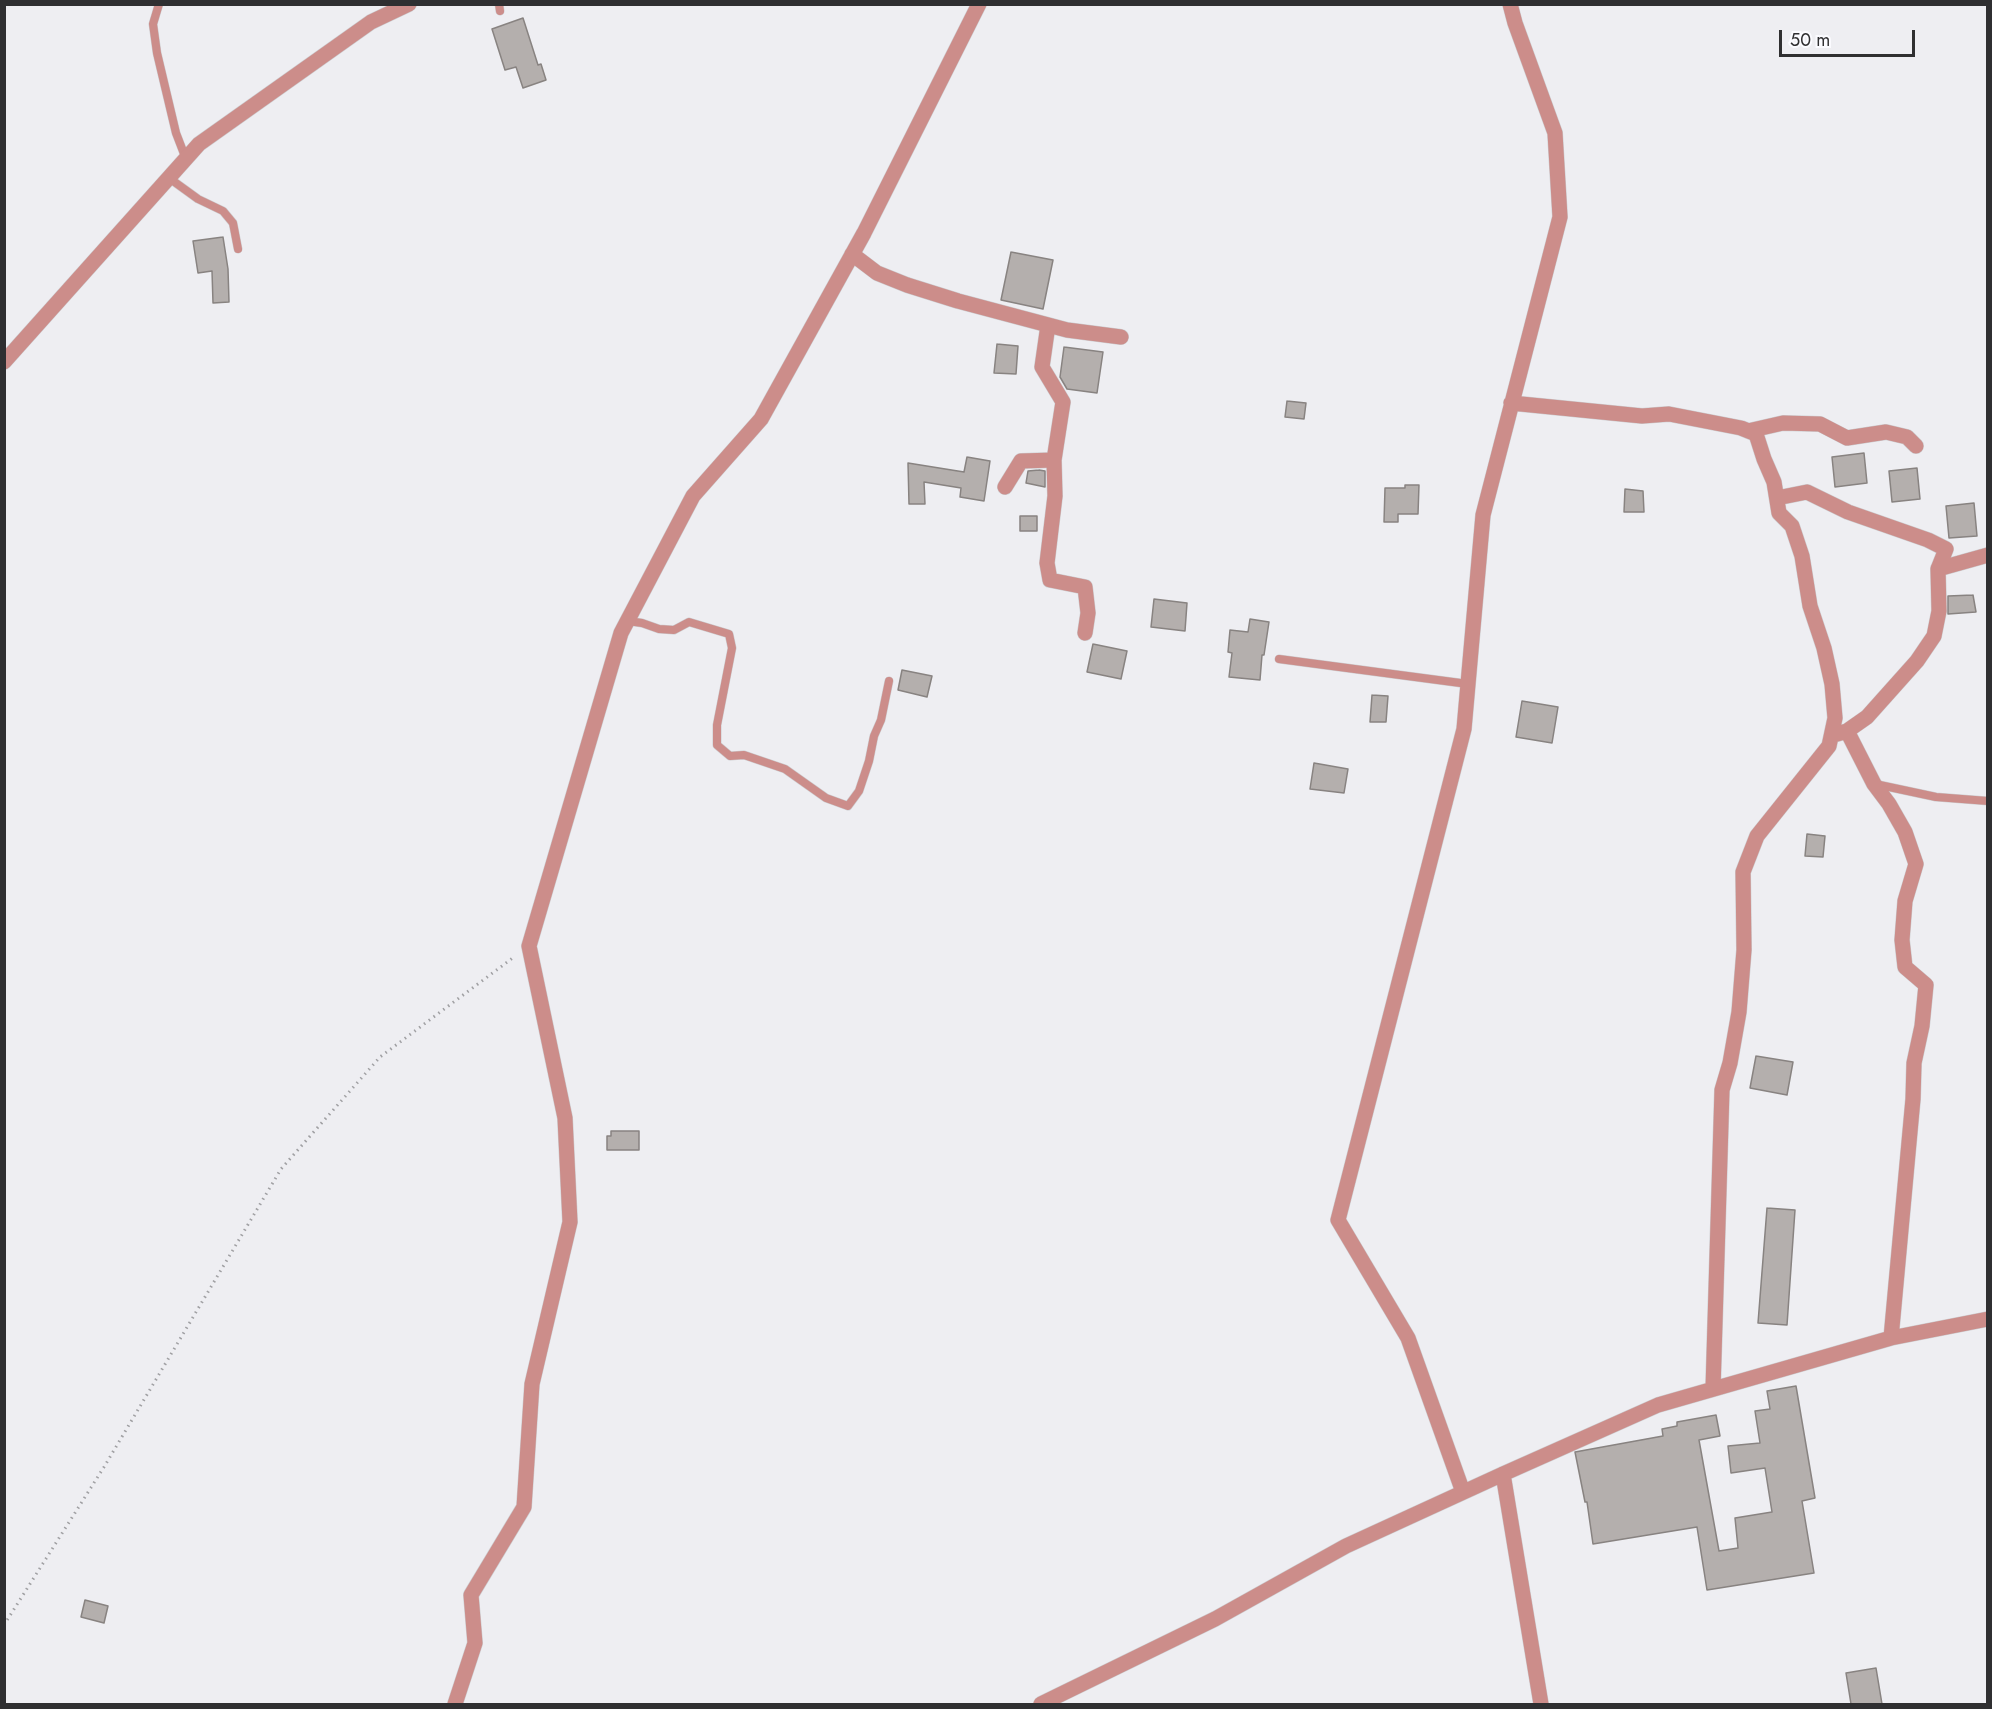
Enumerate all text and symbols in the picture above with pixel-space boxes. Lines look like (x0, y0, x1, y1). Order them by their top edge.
scale bar (1782, 18, 1918, 56)
text: 50 m (1790, 27, 1830, 53)

